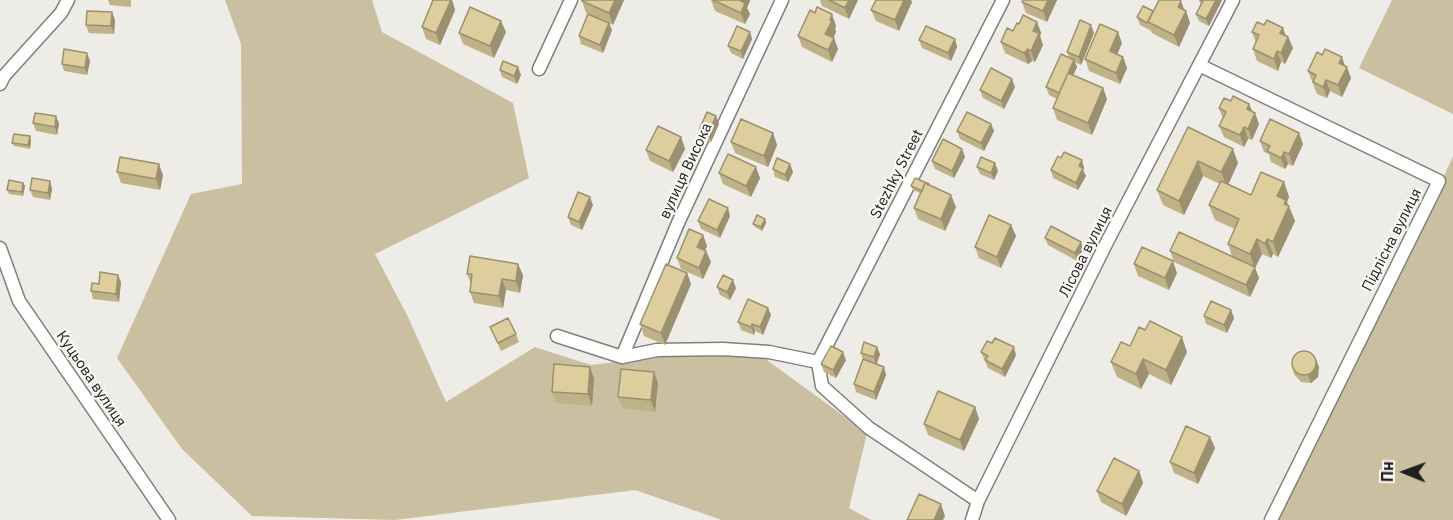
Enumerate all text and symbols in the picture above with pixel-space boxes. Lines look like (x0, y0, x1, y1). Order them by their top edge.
street label: вулиця Висока (656, 120, 716, 222)
street label: Stezhky Street (867, 126, 927, 222)
street label: Підлісна вулиця (1358, 186, 1426, 294)
street label: Лісова вулиця (1055, 204, 1117, 300)
street label: Куцьова вулиця (52, 328, 130, 430)
north arrow (1375, 442, 1435, 502)
text: Пн (1377, 461, 1397, 482)

